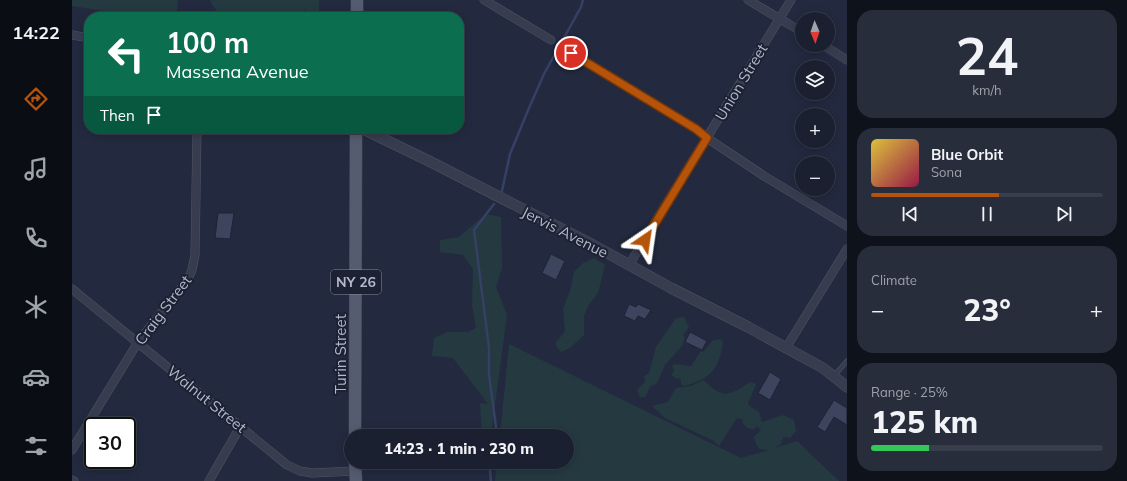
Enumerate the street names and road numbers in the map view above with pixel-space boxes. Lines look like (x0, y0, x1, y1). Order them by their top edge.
street label: Union Street (711, 40, 771, 124)
street label: Jervis Avenue (519, 202, 611, 262)
road number: NY 26 (331, 270, 381, 294)
street label: Craig Street (131, 271, 195, 349)
street label: Turin Street (331, 314, 350, 394)
street label: Walnut Street (164, 361, 250, 437)

